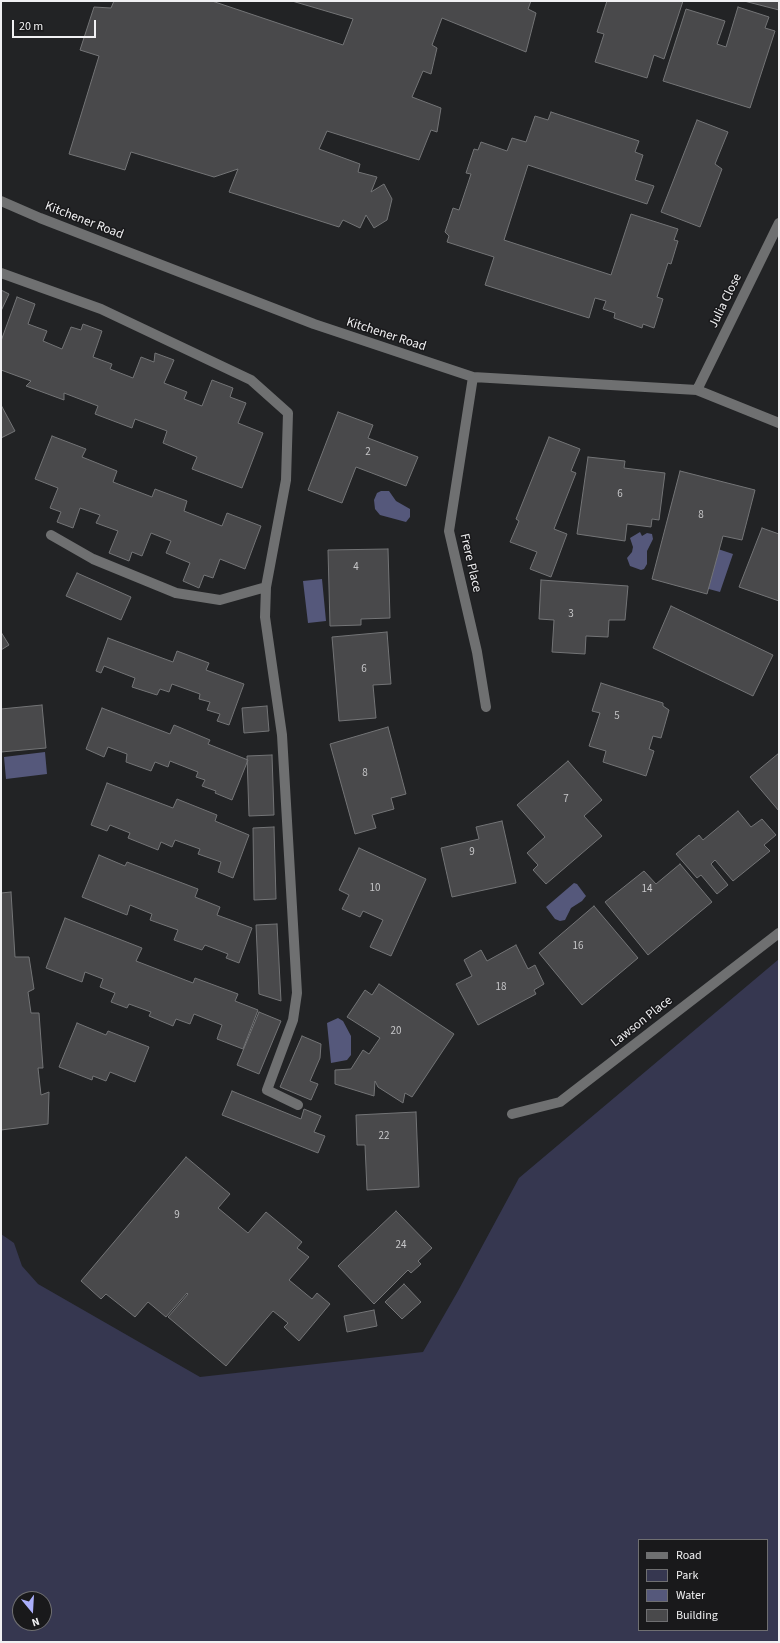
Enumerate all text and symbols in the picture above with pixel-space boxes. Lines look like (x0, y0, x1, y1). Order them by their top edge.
scale bar (14, 12, 98, 38)
text: 20 m (19, 18, 43, 35)
street label: Kitchener Road (42, 199, 126, 243)
street label: Julia Close (706, 271, 746, 331)
street label: Kitchener Road (344, 315, 428, 355)
house number: 2 (365, 446, 371, 460)
house number: 6 (617, 488, 623, 502)
house number: 8 (698, 509, 704, 523)
street label: Frere Place (456, 532, 484, 594)
house number: 4 (353, 561, 359, 575)
house number: 3 (568, 608, 574, 622)
house number: 6 (361, 663, 367, 677)
house number: 5 (614, 710, 620, 724)
house number: 8 (362, 767, 368, 781)
house number: 7 (563, 793, 569, 807)
house number: 9 (469, 846, 475, 860)
house number: 10 (370, 882, 380, 896)
house number: 14 (642, 883, 652, 897)
house number: 16 (573, 940, 583, 954)
house number: 18 (496, 981, 506, 995)
street label: Lawson Place (608, 993, 676, 1051)
house number: 20 (391, 1025, 401, 1039)
house number: 22 (379, 1130, 389, 1144)
house number: 9 (174, 1209, 180, 1223)
house number: 24 (396, 1239, 406, 1253)
legend (638, 1539, 768, 1631)
text: Road (676, 1547, 702, 1564)
text: Park (676, 1567, 698, 1584)
text: Water (676, 1587, 705, 1604)
north arrow (12, 1591, 52, 1631)
text: Building (676, 1607, 718, 1624)
text: N (30, 1614, 41, 1630)

